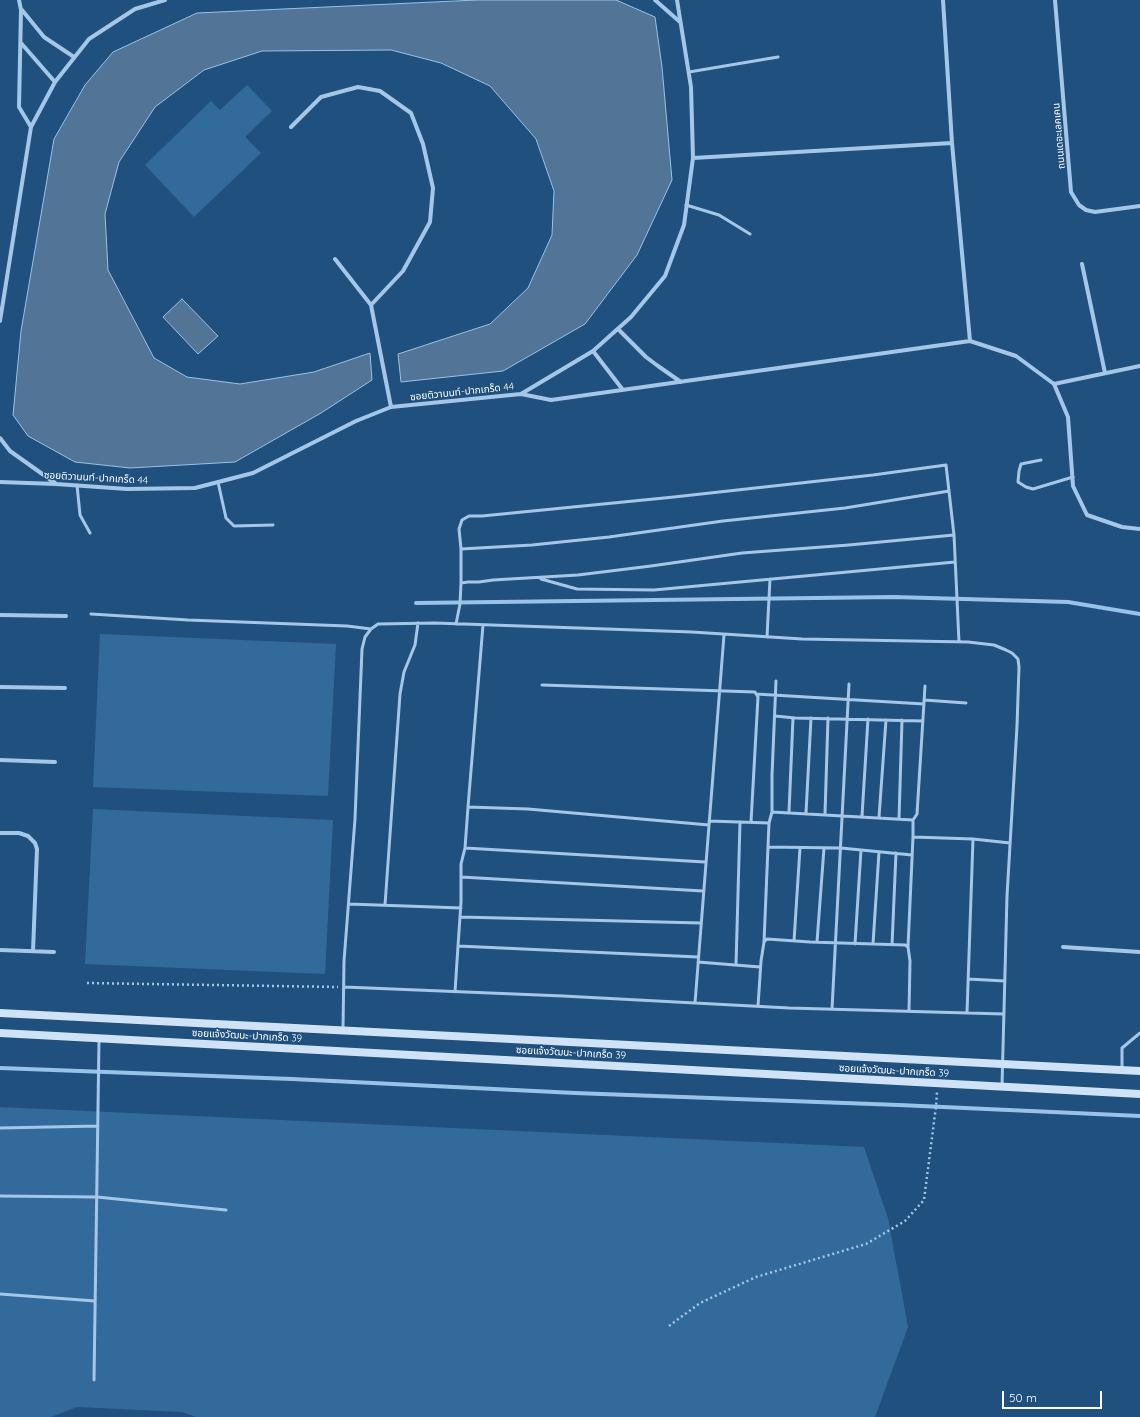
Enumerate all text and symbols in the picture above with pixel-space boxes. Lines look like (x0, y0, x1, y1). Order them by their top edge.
street label: ถนนเดอะเลคเคน (1050, 102, 1068, 170)
street label: ซอยติวานนท์-ปากเกร็ด 44 (410, 381, 514, 403)
street label: ซอยติวานนท์-ปากเกร็ด 44 (44, 469, 148, 487)
street label: ซอยแจ้งวัฒนะ-ปากเกร็ด 39 (192, 1027, 302, 1045)
street label: ซอยแจ้งวัฒนะ-ปากเกร็ด 39 (516, 1044, 626, 1062)
street label: ซอยแจ้งวัฒนะ-ปากเกร็ด 39 (839, 1062, 949, 1080)
scale bar (1004, 1383, 1104, 1409)
text: 50 m (1009, 1390, 1037, 1405)

